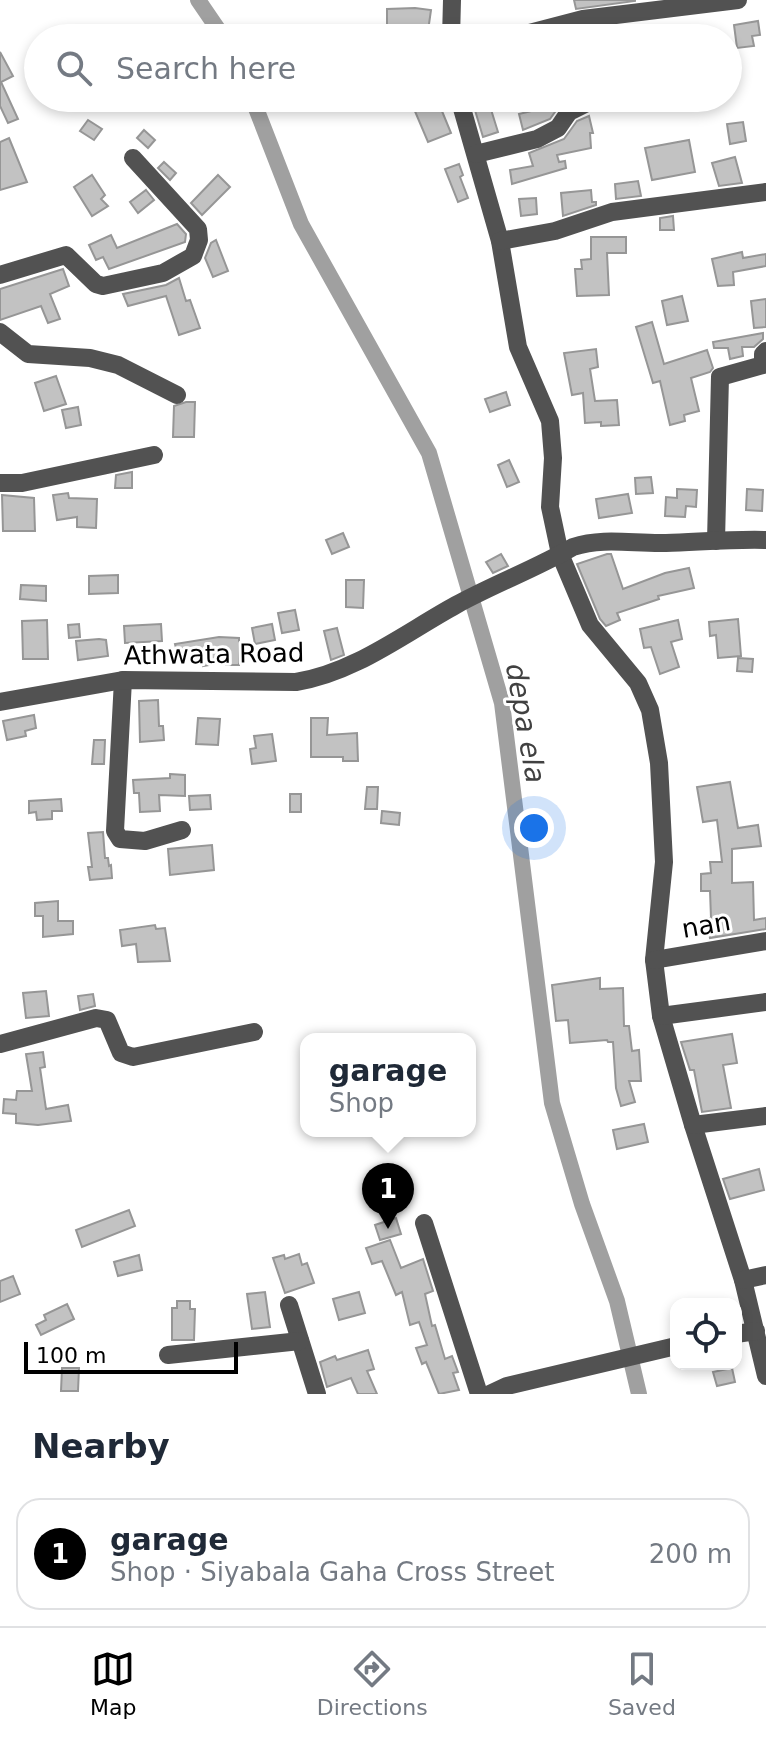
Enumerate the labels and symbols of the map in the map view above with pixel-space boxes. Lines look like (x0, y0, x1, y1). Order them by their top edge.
street label: Athwata Road (123, 637, 305, 671)
water label: depa ela (499, 661, 552, 786)
your location (514, 808, 554, 848)
street label: nan (679, 906, 733, 944)
pin: 1 (362, 1163, 414, 1229)
scale bar (24, 1338, 238, 1374)

